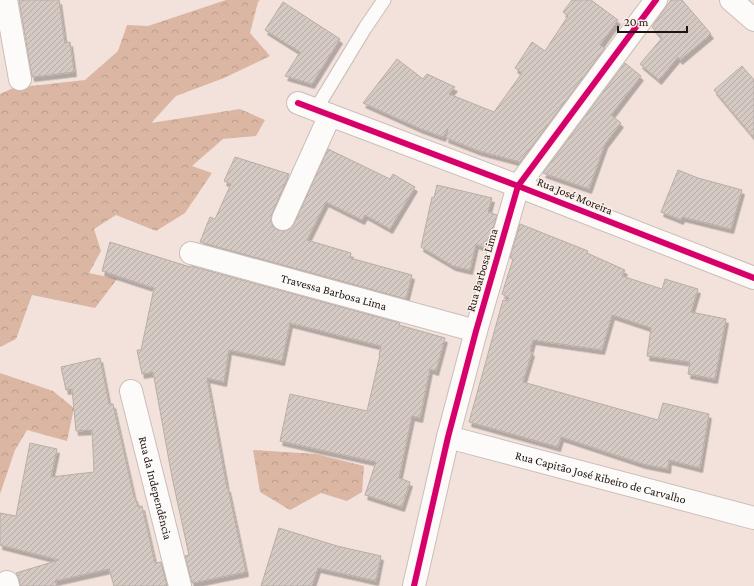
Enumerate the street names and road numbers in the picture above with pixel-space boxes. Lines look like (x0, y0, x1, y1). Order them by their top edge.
street label: Rua José Moreira (535, 174, 615, 218)
street label: Rua Barbosa Lima (463, 226, 501, 313)
street label: Travessa Barbosa Lima (279, 271, 389, 313)
street label: Rua da Independência (136, 435, 175, 542)
street label: Rua Capitão José Ribeiro de Carvalho (514, 448, 688, 507)

